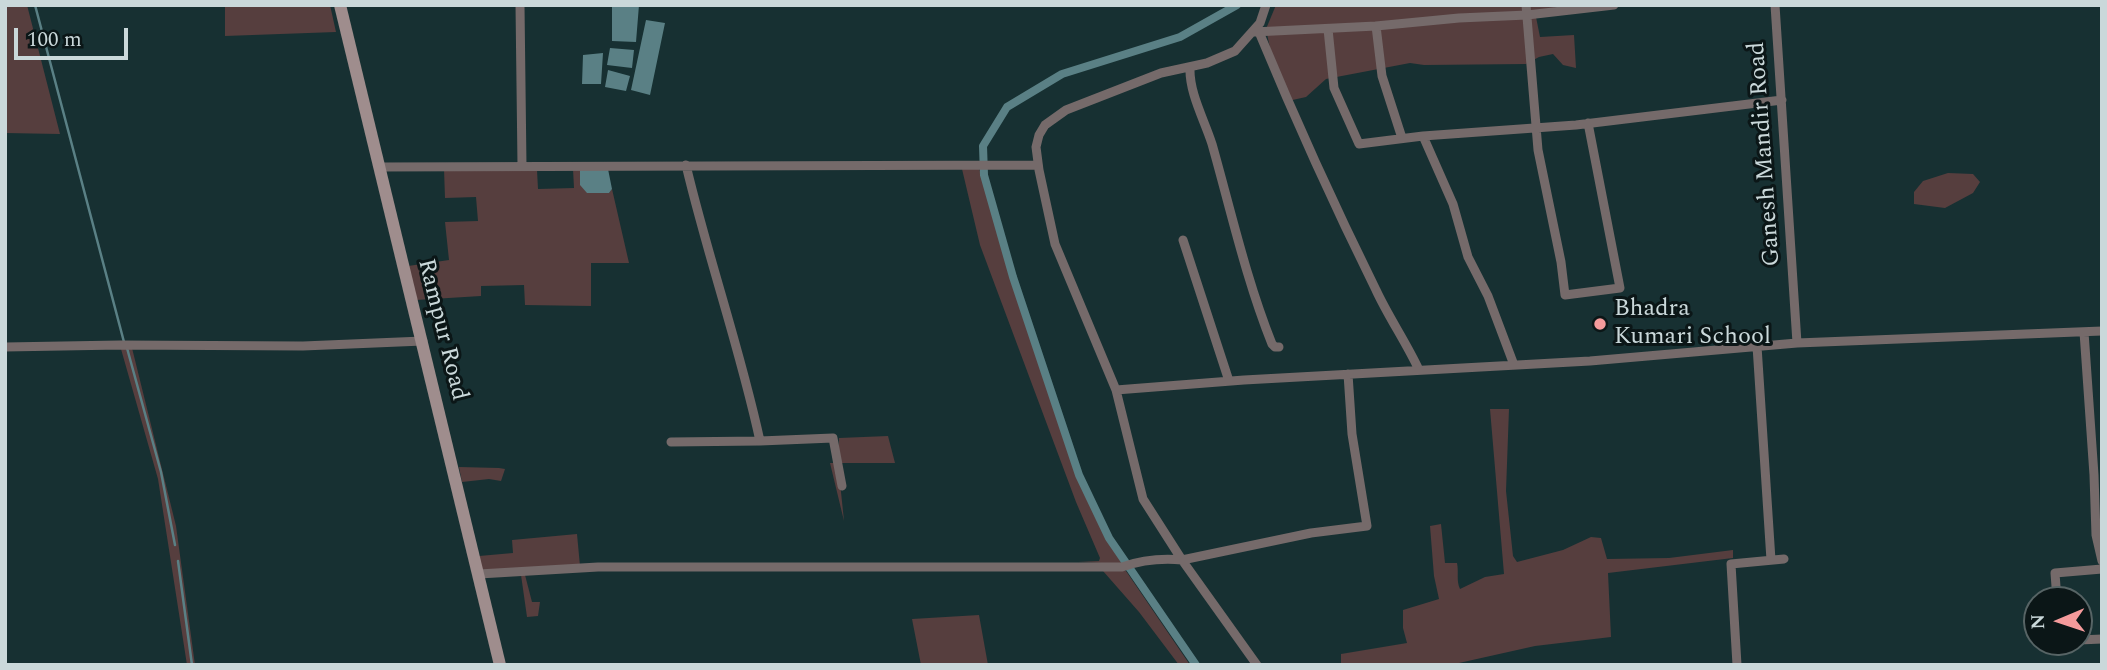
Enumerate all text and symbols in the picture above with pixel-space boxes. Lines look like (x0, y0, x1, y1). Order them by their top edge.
scale bar (18, 14, 131, 58)
text: 100 m (27, 24, 82, 56)
street label: Ganesh Mandir Road (1744, 41, 1788, 267)
street label: Rampur Road (409, 256, 473, 404)
place label: Bhadra Kumari School (1614, 296, 1771, 352)
marker: Bhadra Kumari School (1592, 316, 1608, 332)
north arrow (2023, 586, 2093, 656)
text: N (2024, 613, 2053, 630)

